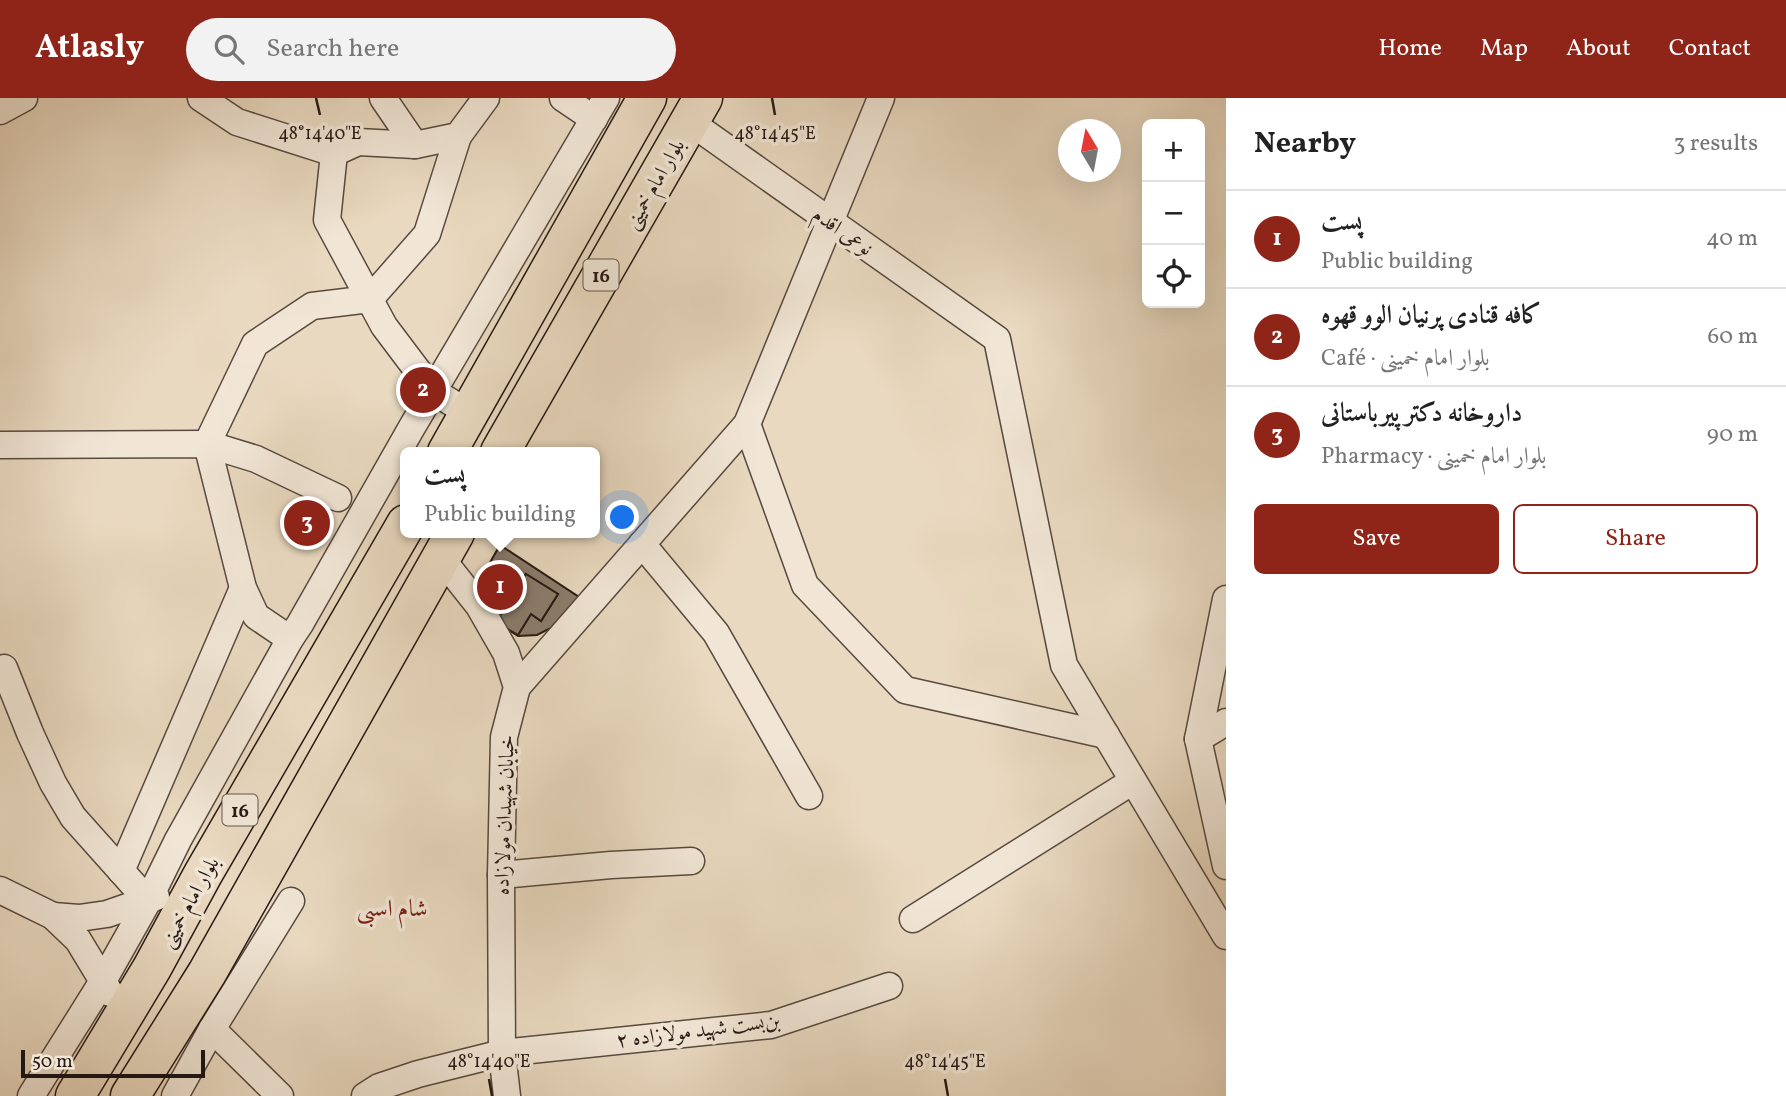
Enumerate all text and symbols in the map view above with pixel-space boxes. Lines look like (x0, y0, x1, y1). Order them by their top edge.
search box (186, 18, 676, 81)
text: Atlasly (35, 26, 144, 72)
icon: search (210, 30, 248, 68)
text: Search here (266, 31, 399, 67)
text: Home (1378, 32, 1442, 66)
text: Map (1480, 32, 1528, 66)
text: About (1566, 32, 1631, 66)
text: Contact (1669, 32, 1751, 66)
north arrow (1058, 119, 1121, 182)
map controls (1142, 119, 1205, 308)
button: + (1142, 119, 1205, 182)
text: 48°14'40"E (278, 122, 362, 147)
text: 48°14'45"E (734, 122, 816, 147)
text: Nearby (1254, 123, 1356, 165)
text: 3 results (1673, 128, 1758, 160)
street label: بلوار امام خمینی (618, 134, 695, 236)
button: − (1142, 182, 1205, 245)
street label: نوعی اقدم (805, 201, 878, 265)
text: پست (1321, 205, 1362, 241)
text: 1 (1272, 223, 1282, 255)
text: 40 m (1706, 223, 1758, 255)
button: locate (1142, 245, 1205, 308)
text: Public building (1321, 246, 1473, 278)
road number: 16 (584, 260, 618, 290)
text: کافه قنادی پرنیان الوو قهوه (1321, 298, 1542, 334)
text: 2 (1271, 321, 1283, 353)
text: 60 m (1708, 321, 1758, 353)
text: Café · بلوار امام خمینی (1321, 343, 1490, 375)
pin: 2 (400, 364, 446, 416)
text: داروخانه دکتر پیرباستانی (1321, 396, 1522, 432)
text: 3 (1271, 419, 1283, 451)
text: 90 m (1707, 419, 1758, 451)
text: Pharmacy · بلوار امام خمینی (1321, 441, 1546, 473)
popup (400, 447, 600, 538)
text: پست (424, 458, 465, 494)
pin: 3 (284, 497, 330, 549)
text: Public building (424, 499, 576, 531)
your location (605, 500, 639, 534)
button: Save (1254, 504, 1499, 574)
button: Share (1513, 504, 1758, 574)
pin: 1 (477, 561, 523, 613)
street label: خیابان شهیدان مولازاده (488, 734, 523, 896)
road number: 16 (222, 794, 258, 825)
street label: بلوار امام خمینی (153, 852, 229, 955)
district label: شام اسبی (356, 893, 428, 929)
street label: بن‌بست شهید مولازاده ۲ (615, 1007, 782, 1056)
scale bar (21, 1047, 205, 1079)
text: 50 m (32, 1049, 73, 1075)
text: 48°14'40"E (447, 1050, 531, 1075)
text: 48°14'45"E (904, 1050, 986, 1075)

